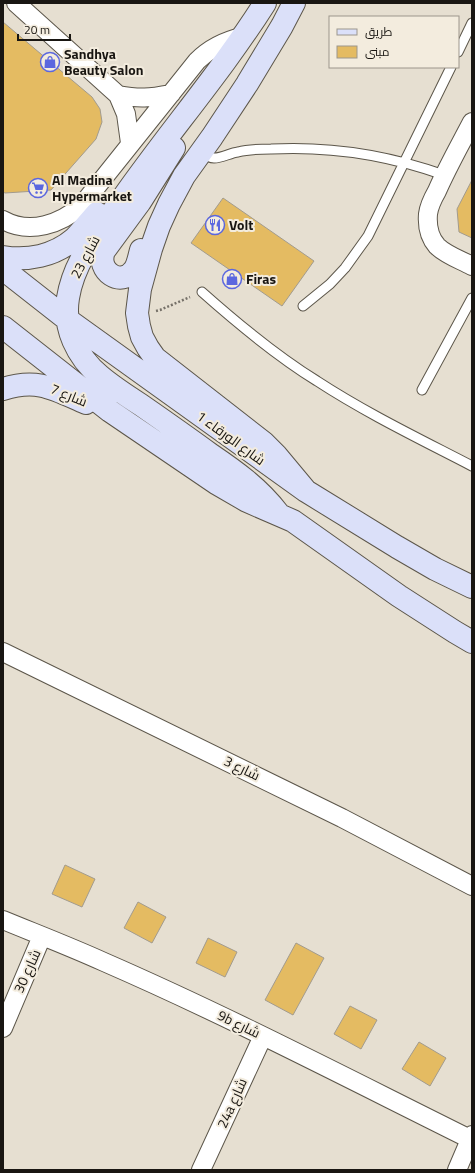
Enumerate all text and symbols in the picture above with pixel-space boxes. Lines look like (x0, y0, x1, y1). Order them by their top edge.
scale bar (18, 16, 70, 42)
legend (329, 16, 459, 68)
text: 20 m (24, 20, 50, 39)
text: طريق (365, 22, 393, 41)
text: مبنى (365, 42, 390, 61)
place label: Sandhya Beauty Salon (64, 43, 143, 80)
shop icon: Sandhya Beauty Salon (39, 51, 61, 73)
place label: Al Madina Hypermarket (52, 169, 132, 206)
supermarket icon: Al Madina Hypermarket (27, 177, 49, 199)
restaurant icon: Volt (204, 214, 226, 236)
place label: Volt (229, 214, 253, 235)
street label: شارع 23 (65, 232, 105, 282)
shop icon: Firas (221, 268, 243, 290)
place label: Firas (246, 268, 276, 289)
street label: شارع 7 (48, 378, 91, 411)
street label: شارع الورقاء 1 (192, 405, 270, 470)
street label: شارع 3 (221, 750, 264, 785)
street label: شارع 30 (8, 946, 45, 996)
street label: 9b شارع (214, 1004, 264, 1043)
street label: 24a شارع (211, 1074, 252, 1131)

